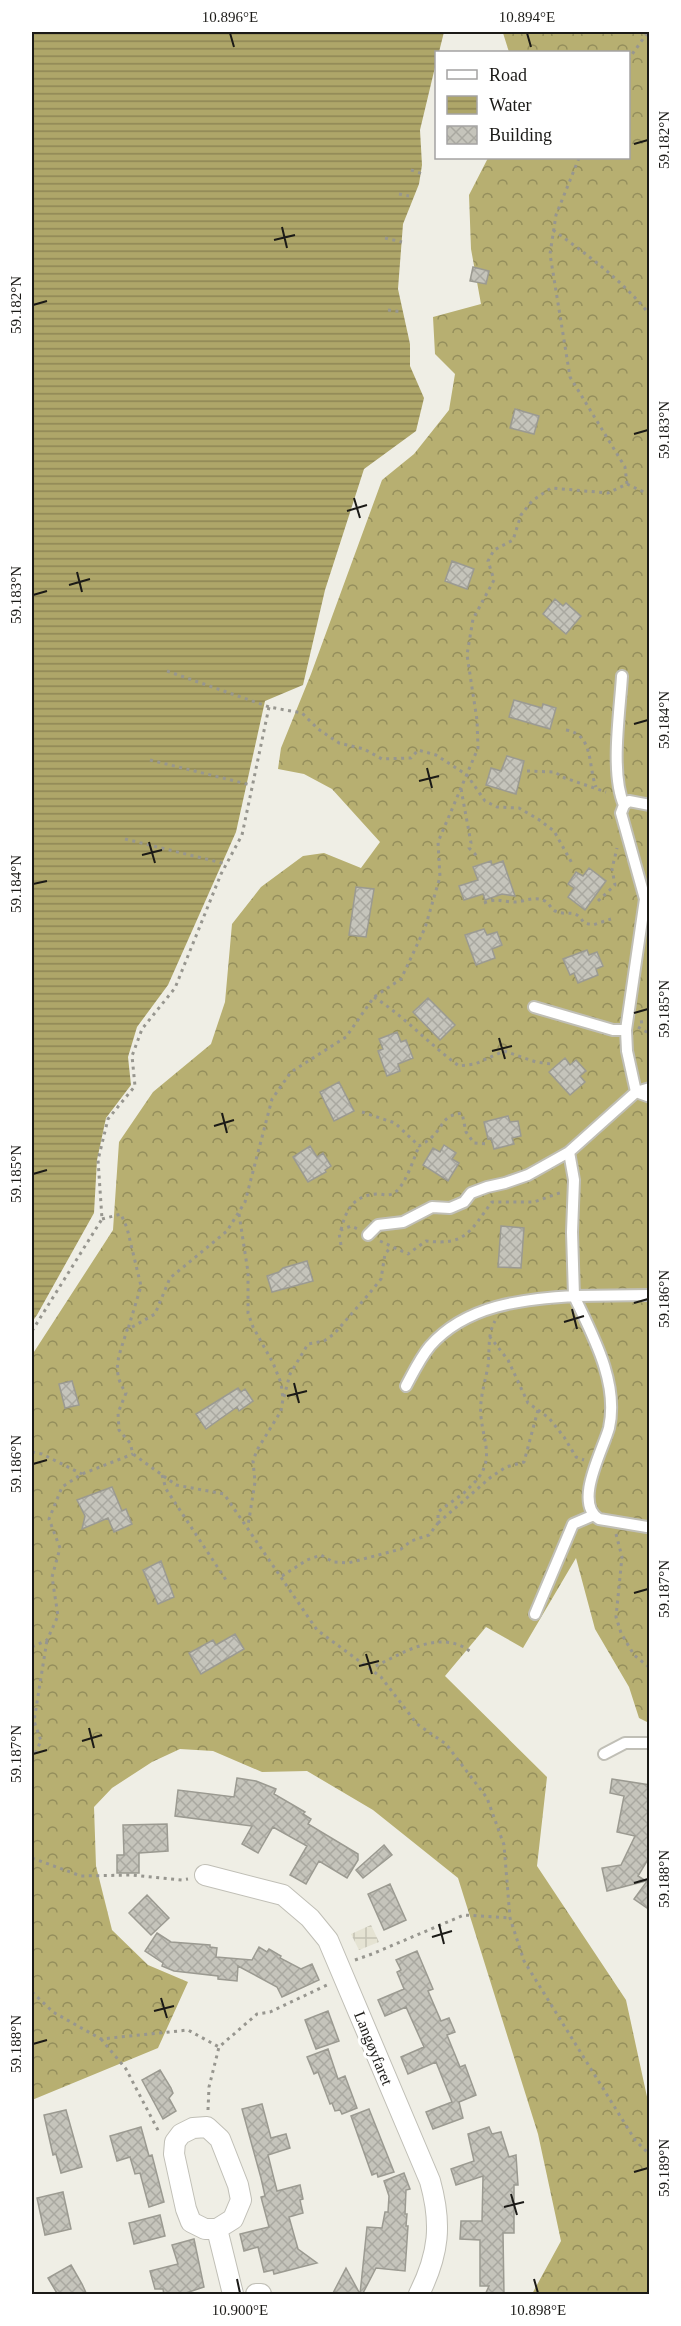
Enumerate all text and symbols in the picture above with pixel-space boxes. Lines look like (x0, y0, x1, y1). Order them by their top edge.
text: 10.896°E (202, 9, 258, 25)
text: 10.894°E (499, 9, 555, 25)
legend (435, 51, 630, 159)
text: Road (489, 65, 527, 85)
text: Water (489, 95, 532, 115)
text: 59.182°N (656, 111, 672, 169)
text: Building (489, 125, 552, 145)
text: 59.182°N (8, 276, 24, 334)
text: 59.183°N (656, 401, 672, 459)
text: 59.183°N (8, 566, 24, 624)
text: 59.184°N (656, 691, 672, 749)
text: 59.184°N (8, 855, 24, 913)
text: 59.185°N (656, 980, 672, 1038)
text: 59.185°N (8, 1145, 24, 1203)
text: 59.186°N (656, 1270, 672, 1328)
text: 59.186°N (8, 1435, 24, 1493)
text: 59.187°N (656, 1560, 672, 1618)
text: 59.187°N (8, 1725, 24, 1783)
text: 59.188°N (656, 1850, 672, 1908)
street label: Langøyfaret (350, 2009, 396, 2089)
text: 59.188°N (8, 2015, 24, 2073)
text: 59.189°N (656, 2139, 672, 2197)
text: 10.900°E (212, 2302, 268, 2318)
text: 10.898°E (510, 2302, 566, 2318)

